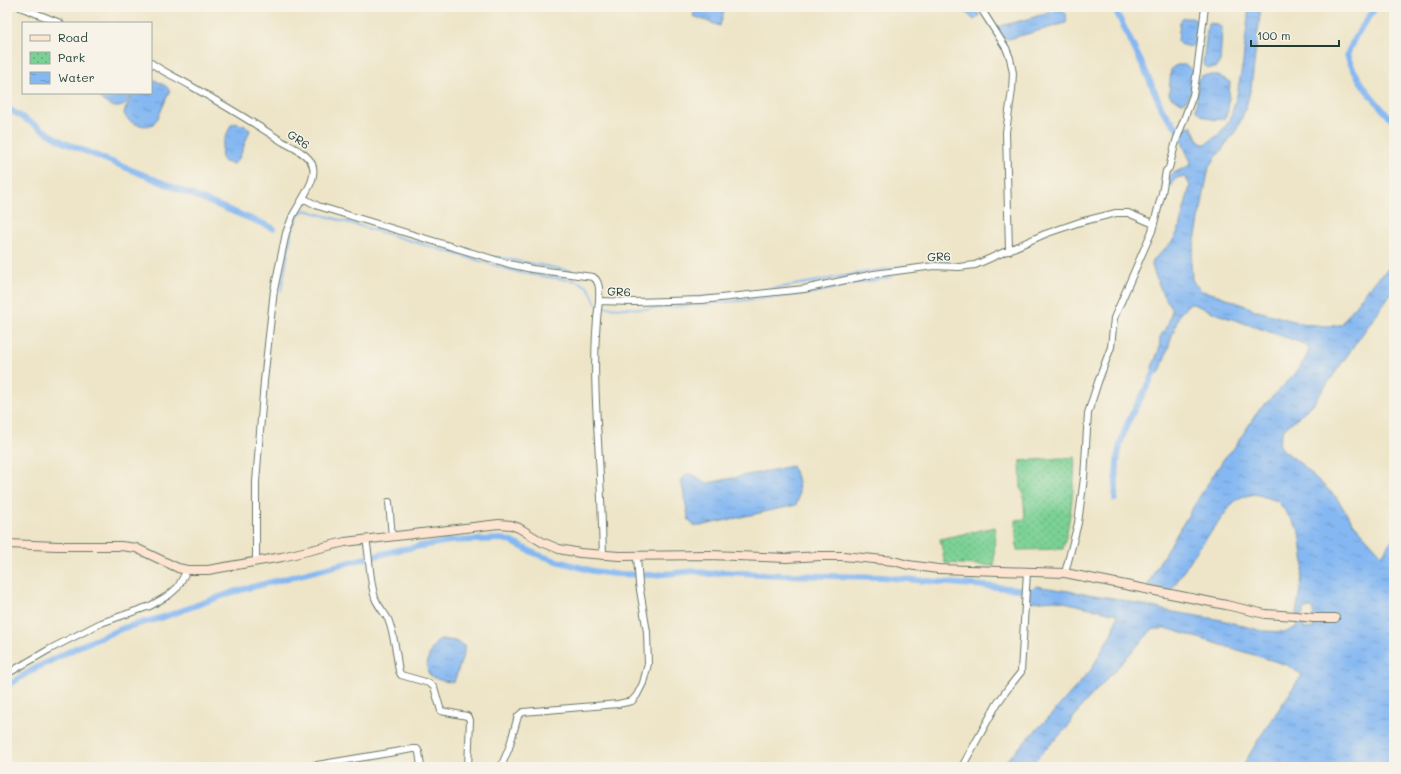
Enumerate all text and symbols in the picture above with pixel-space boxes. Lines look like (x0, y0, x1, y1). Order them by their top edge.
legend (22, 22, 152, 94)
scale bar (1251, 22, 1339, 48)
text: 100 m (1257, 27, 1291, 43)
text: Road (58, 29, 88, 45)
text: Park (58, 49, 85, 65)
text: Water (58, 69, 95, 85)
street label: GR6 (285, 126, 313, 152)
street label: GR6 (927, 248, 951, 264)
street label: GR6 (607, 283, 631, 299)

